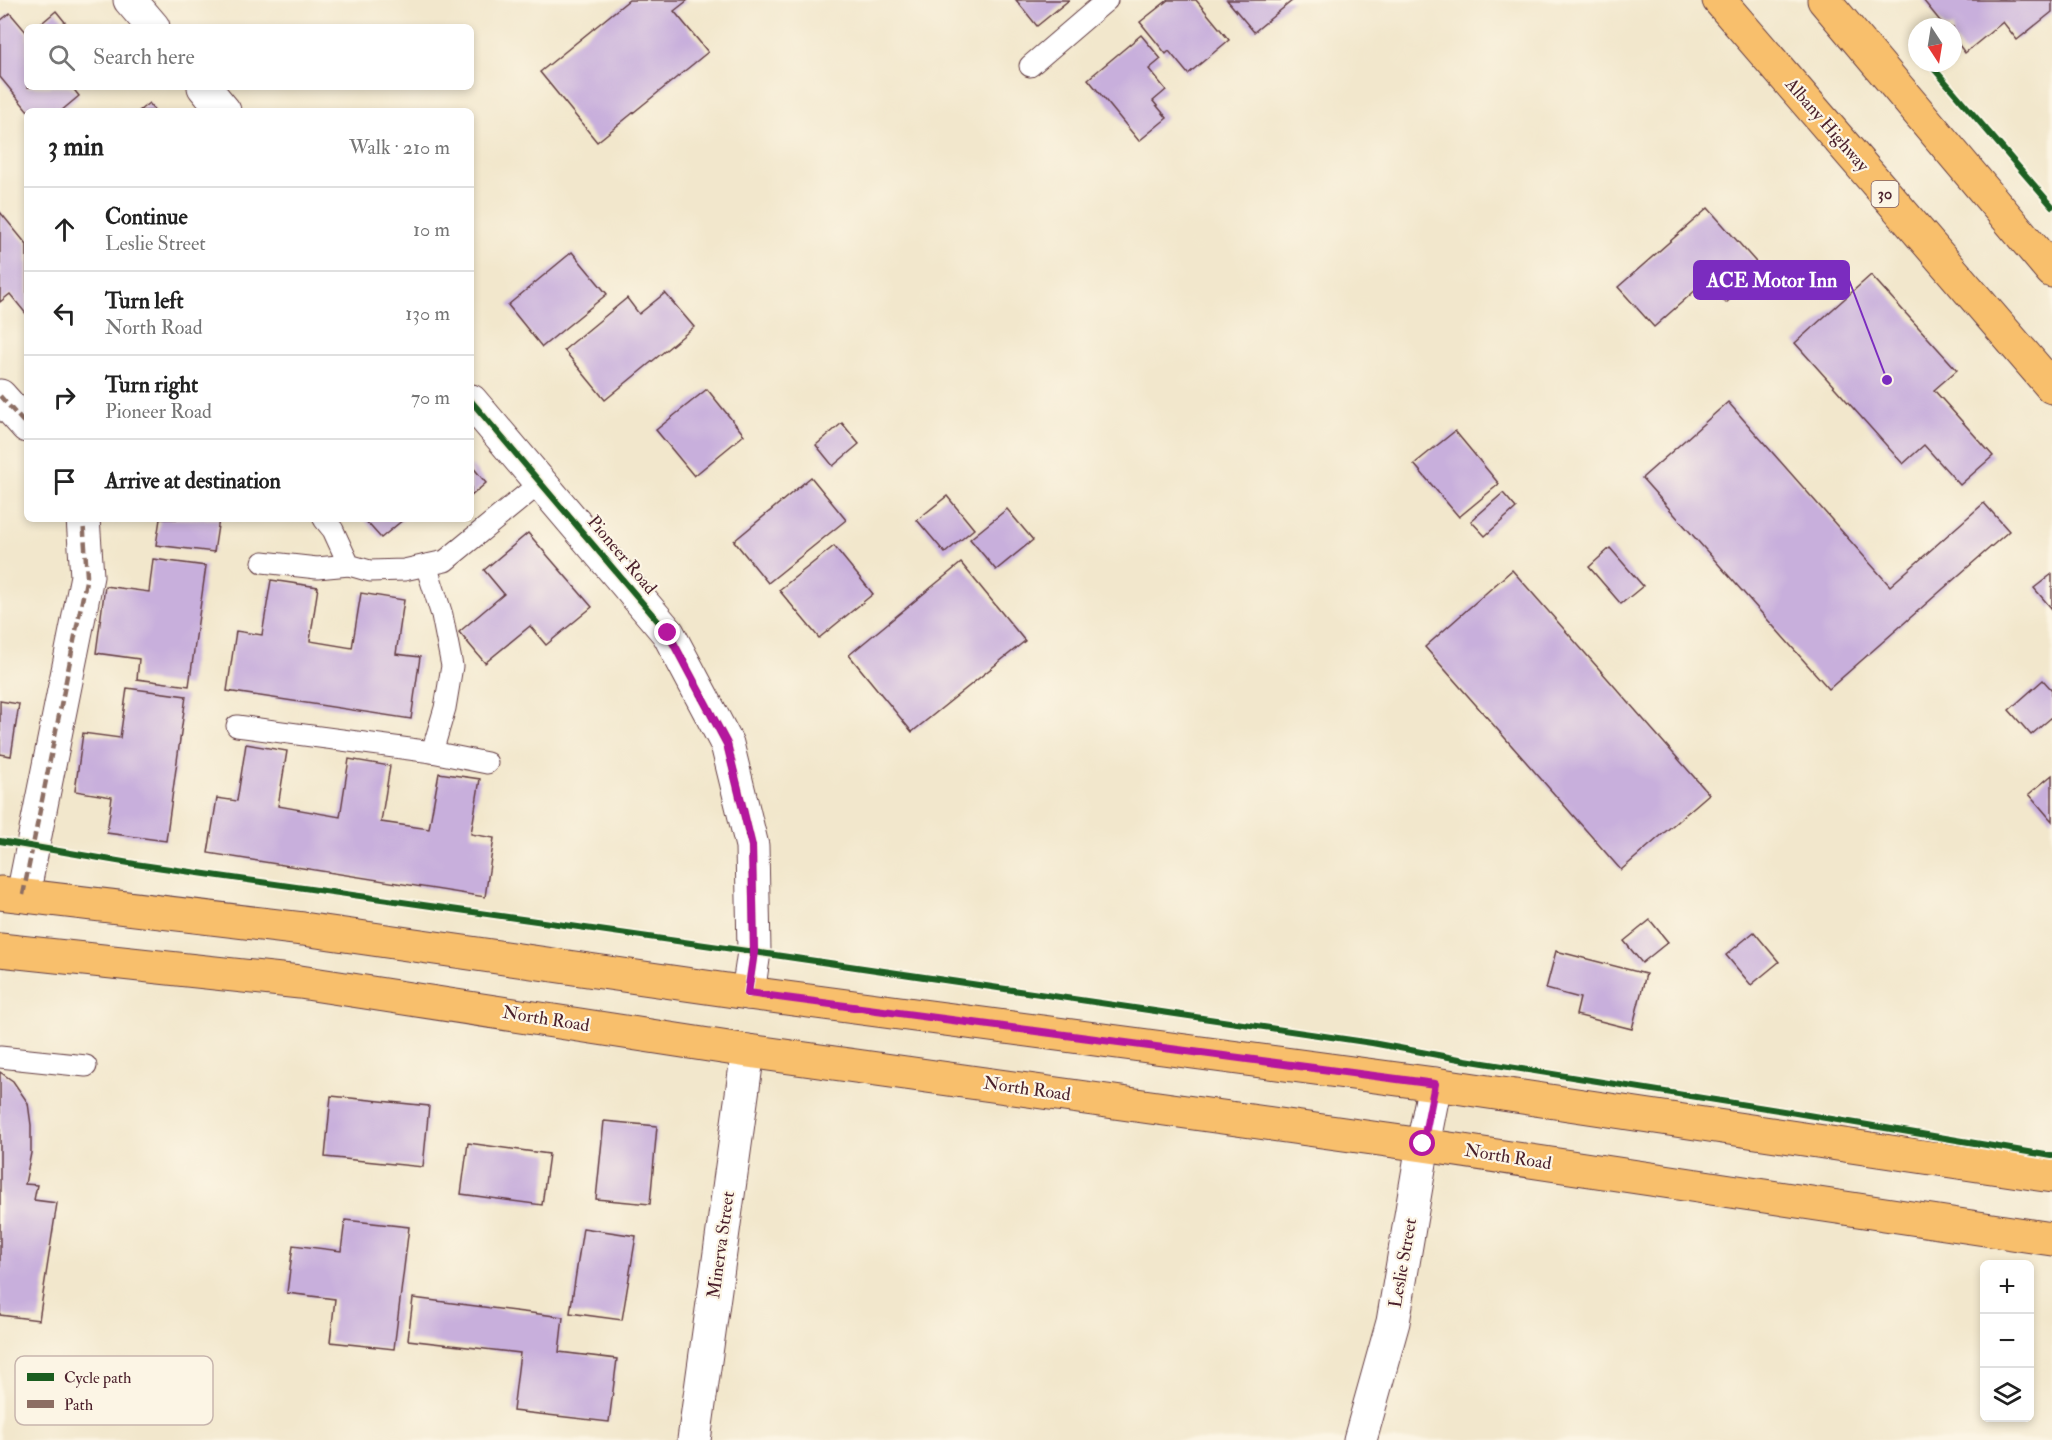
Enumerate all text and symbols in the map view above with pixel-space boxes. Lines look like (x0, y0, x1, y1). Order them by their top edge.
north arrow (1908, 18, 1962, 72)
search box (24, 24, 474, 90)
icon: search (45, 41, 78, 74)
text: Search here (93, 43, 195, 71)
street label: Albany Highway (1779, 73, 1875, 177)
text: 3 min (48, 131, 104, 163)
text: Walk · 210 m (349, 135, 450, 160)
road number: 30 (1872, 181, 1898, 207)
text: Continue (105, 203, 188, 231)
icon: ahead (48, 213, 81, 246)
text: 10 m (413, 217, 450, 242)
text: Leslie Street (105, 231, 206, 256)
callout: ACE Motor Inn (1694, 261, 1849, 299)
text: ACE Motor Inn (1706, 268, 1838, 293)
text: Turn left (105, 287, 184, 315)
icon: left (48, 297, 81, 330)
text: 130 m (405, 301, 450, 326)
text: North Road (105, 315, 203, 340)
text: Turn right (105, 371, 198, 399)
icon: right (48, 381, 81, 414)
text: 70 m (411, 385, 450, 410)
text: Pioneer Road (105, 399, 212, 424)
icon: arrive (48, 465, 81, 498)
text: Arrive at destination (105, 467, 281, 495)
street label: Pioneer Road (582, 511, 662, 599)
route end (654, 619, 680, 645)
street label: North Road (501, 1001, 591, 1037)
street label: North Road (982, 1072, 1072, 1107)
route start (1409, 1130, 1435, 1156)
street label: North Road (1463, 1139, 1553, 1175)
street label: Minerva Street (702, 1190, 740, 1300)
street label: Leslie Street (1384, 1216, 1422, 1310)
map controls (1980, 1260, 2034, 1422)
button: + (1980, 1260, 2034, 1314)
button: − (1980, 1314, 2034, 1368)
legend (15, 1356, 213, 1425)
text: Cycle path (64, 1368, 132, 1389)
button: layers (1980, 1368, 2034, 1422)
text: Path (64, 1395, 94, 1415)

